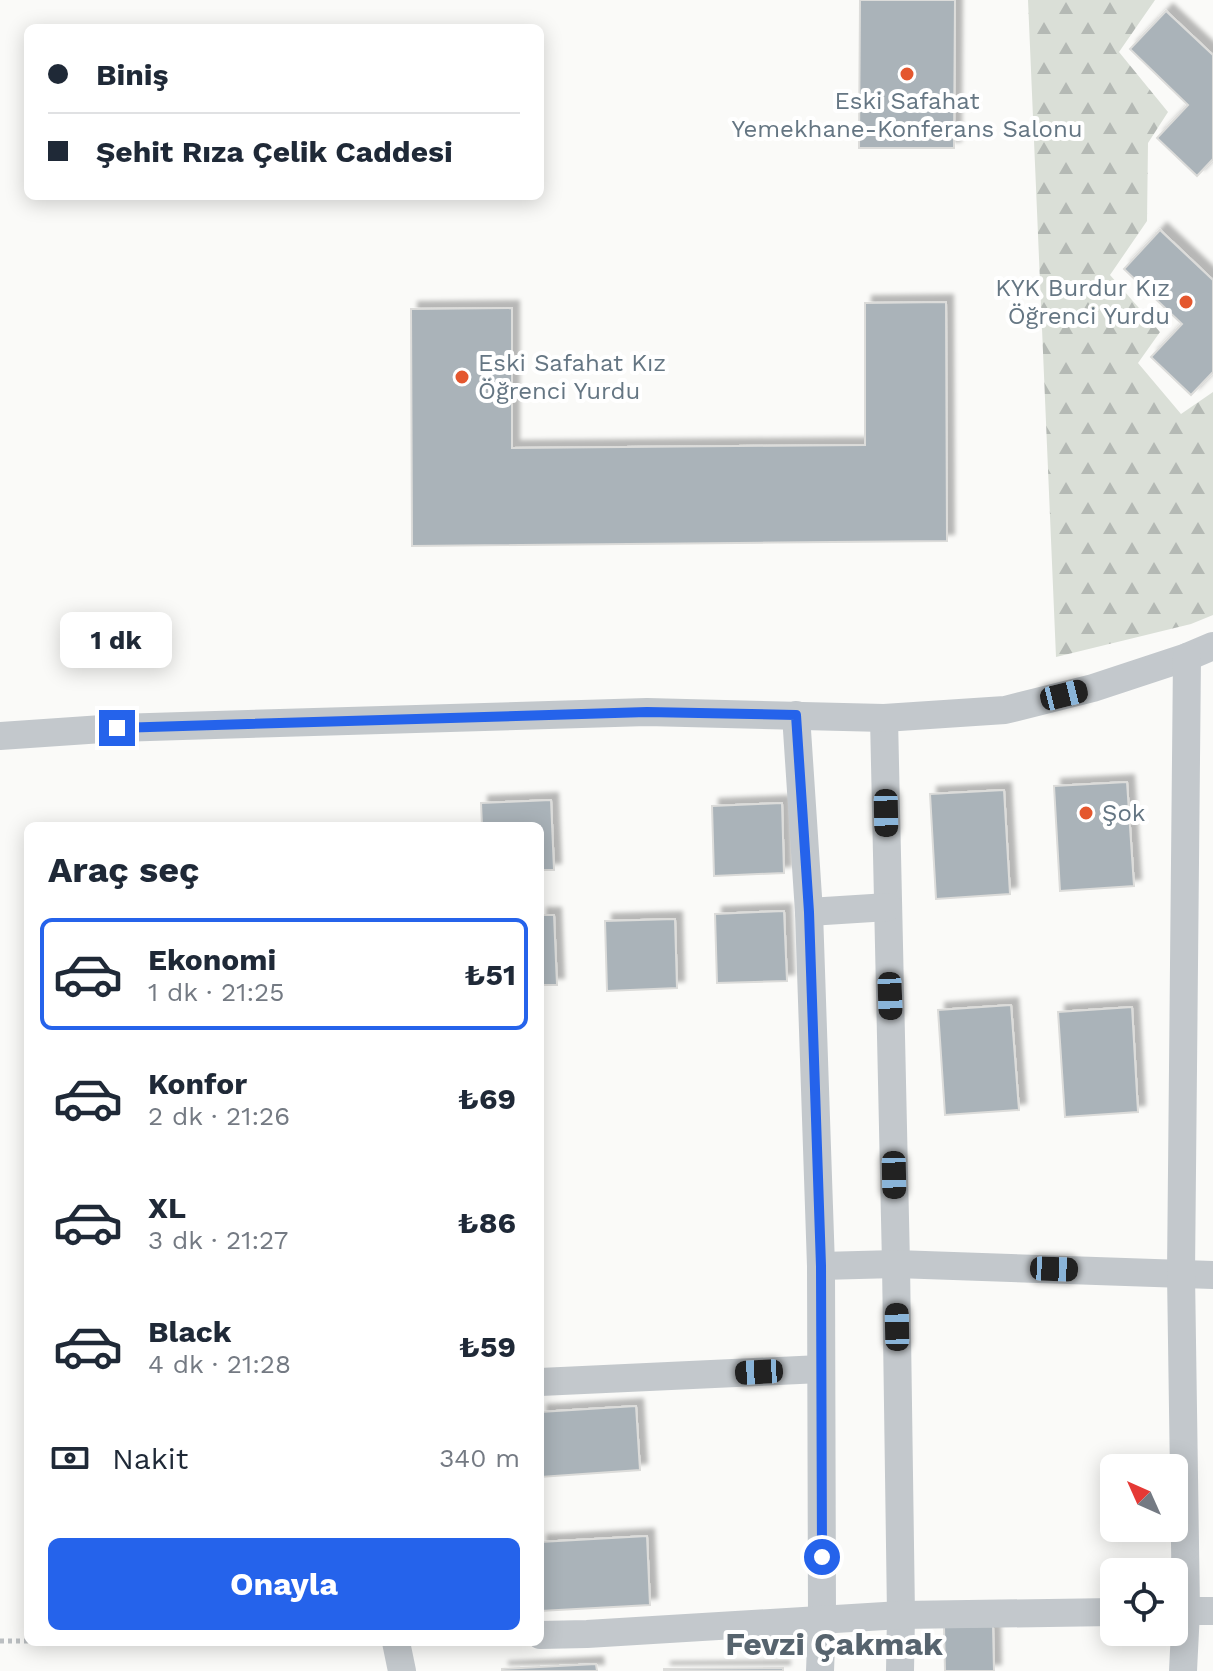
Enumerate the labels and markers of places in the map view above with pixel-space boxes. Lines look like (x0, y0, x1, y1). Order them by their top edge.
marker: Eski Safahat Yemekhane-Konferans Salonu (898, 65, 916, 83)
place label: Eski Safahat Yemekhane-Konferans Salonu (731, 87, 1083, 143)
place label: KYK Burdur Kız Öğrenci Yurdu (995, 274, 1170, 330)
marker: KYK Burdur Kız Öğrenci Yurdu (1177, 293, 1195, 311)
place label: Eski Safahat Kız Öğrenci Yurdu (478, 349, 666, 405)
marker: Eski Safahat Kız Öğrenci Yurdu (453, 368, 471, 386)
place label: Şok (1102, 799, 1146, 827)
marker: Şok (1077, 804, 1095, 822)

